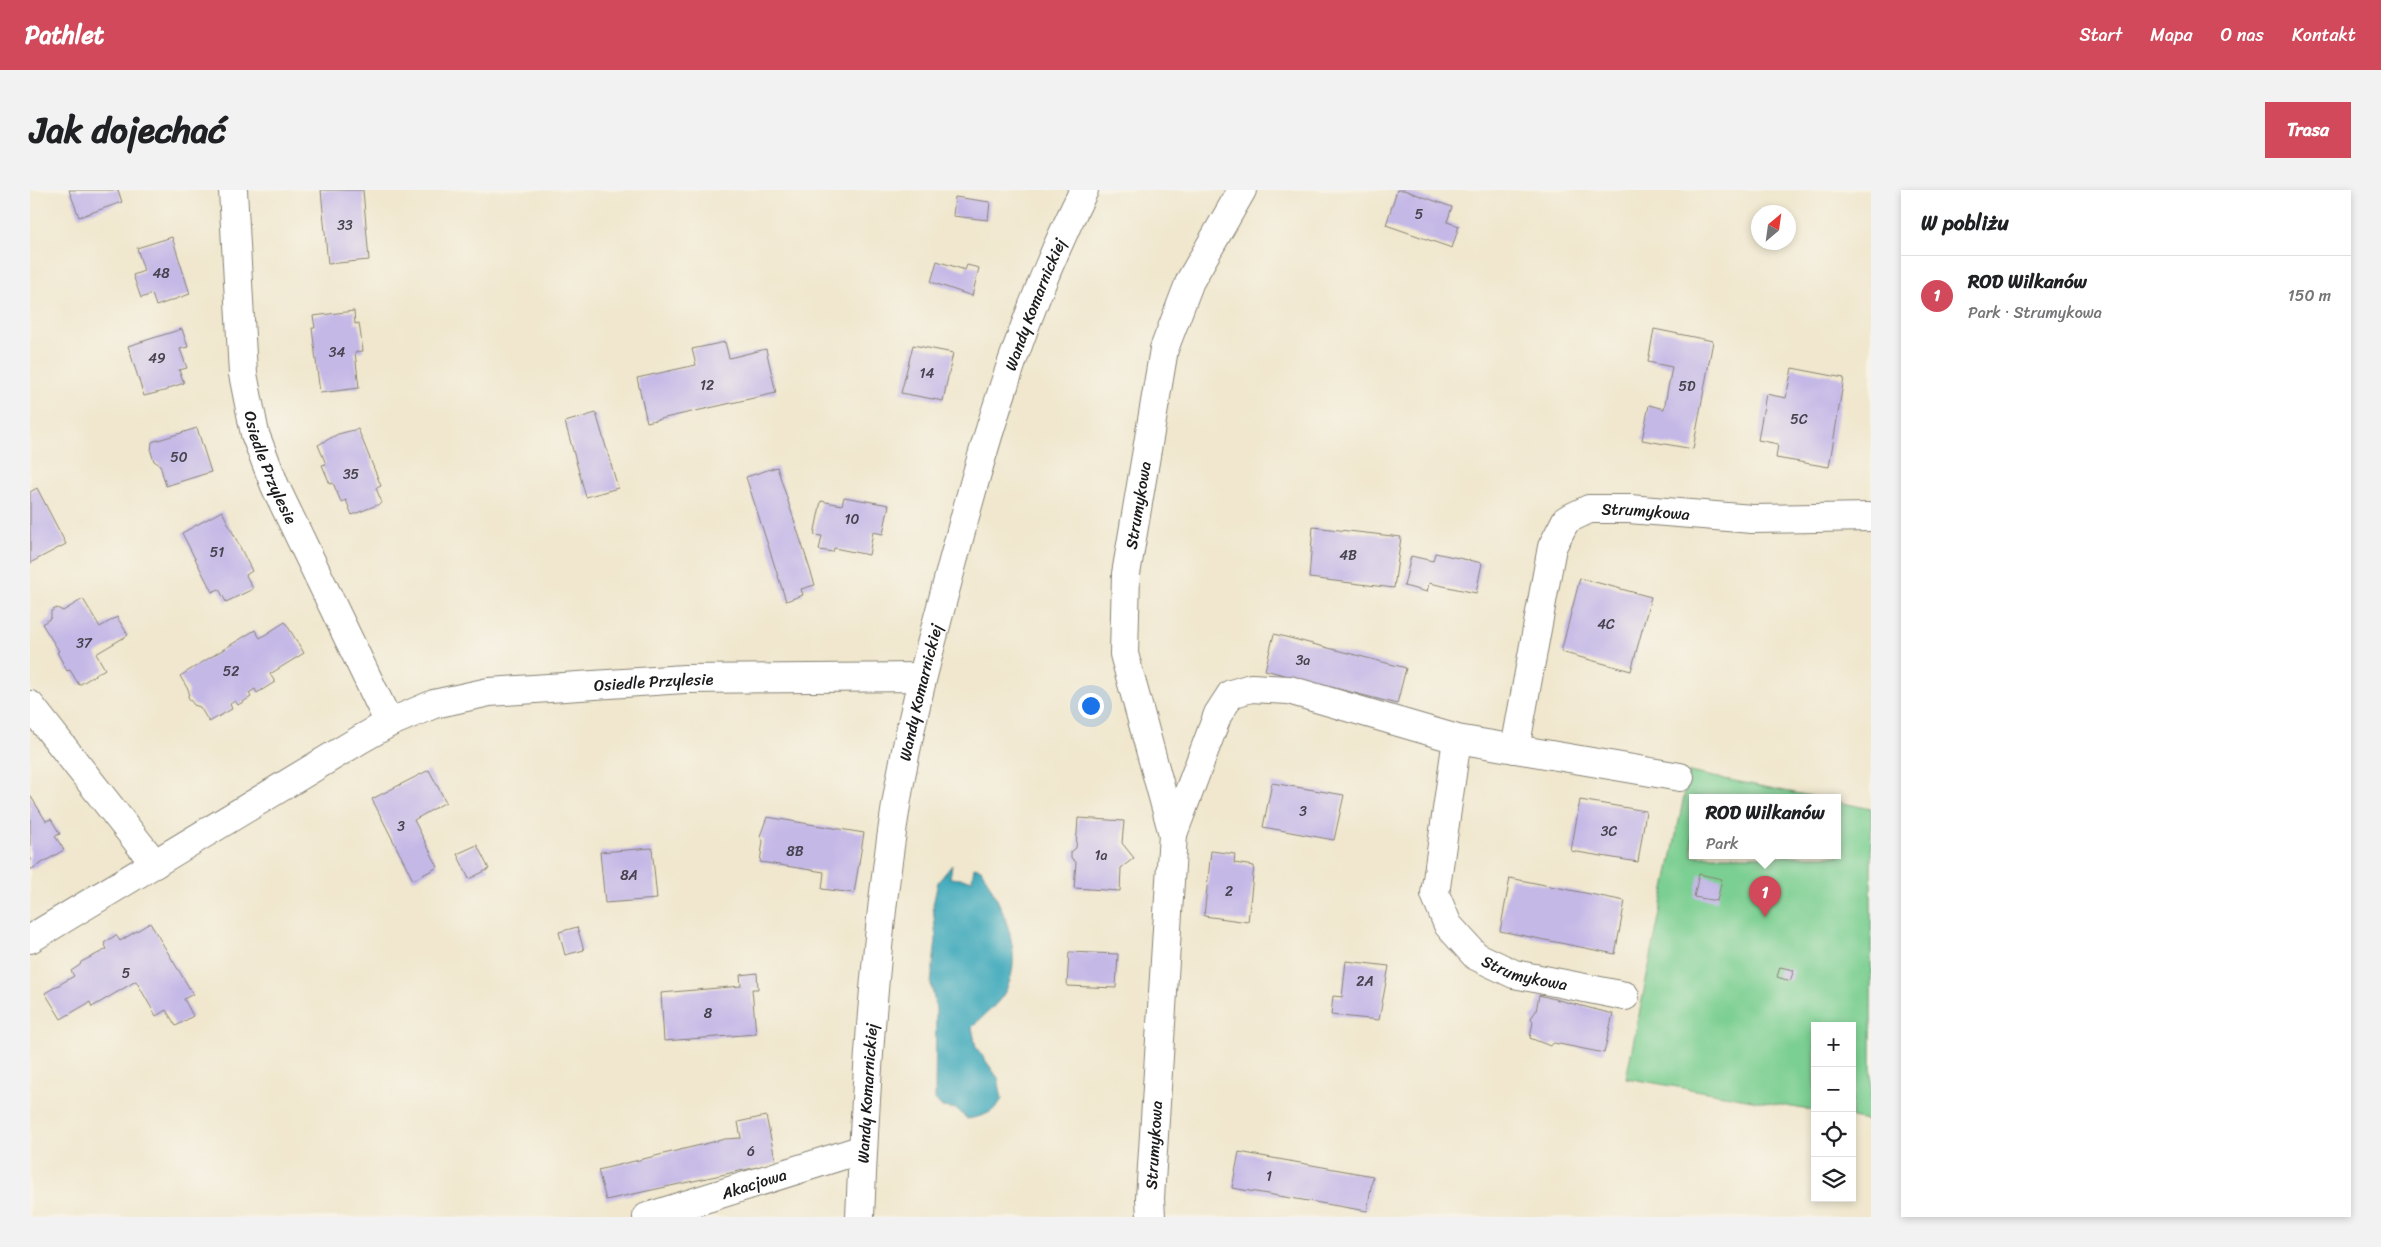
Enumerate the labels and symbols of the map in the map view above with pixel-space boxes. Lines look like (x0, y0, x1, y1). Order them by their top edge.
house number: 5 (1415, 202, 1424, 227)
north arrow (1751, 205, 1796, 250)
house number: 33 (337, 213, 353, 238)
street label: Wandy Komarnickiej (996, 232, 1074, 374)
house number: 48 (152, 261, 170, 286)
house number: 34 (329, 340, 345, 365)
house number: 49 (148, 346, 166, 371)
house number: 14 (920, 361, 935, 386)
house number: 12 (700, 373, 714, 398)
house number: 5D (1679, 374, 1696, 399)
house number: 5C (1790, 407, 1808, 432)
street label: Osiedle Przylesie (236, 408, 306, 529)
house number: 50 (170, 445, 188, 470)
street label: Strumykowa (1116, 459, 1159, 551)
house number: 35 (343, 462, 360, 487)
street label: Strumykowa (1601, 494, 1691, 528)
house number: 10 (845, 507, 860, 532)
house number: 51 (210, 540, 224, 565)
house number: 4B (1339, 543, 1357, 568)
house number: 4C (1597, 612, 1615, 637)
street label: Wandy Komarnickiej (890, 619, 951, 763)
house number: 37 (76, 631, 93, 656)
house number: 3a (1296, 648, 1310, 673)
house number: 52 (223, 659, 239, 684)
street label: Osiedle Przylesie (593, 664, 714, 699)
your location (1078, 693, 1104, 719)
house number: 3 (1299, 799, 1307, 824)
house number: 3 (397, 814, 405, 839)
house number: 3C (1601, 819, 1617, 844)
house number: 8B (786, 839, 804, 864)
house number: 1a (1094, 843, 1108, 868)
house number: 8A (620, 863, 638, 888)
pin: 1 (1749, 876, 1781, 917)
house number: 2 (1225, 879, 1233, 904)
street label: Strumykowa (1477, 946, 1570, 999)
house number: 5 (122, 961, 131, 986)
house number: 2A (1356, 969, 1374, 994)
house number: 8 (704, 1001, 713, 1026)
street label: Wandy Komarnickiej (848, 1021, 886, 1164)
street label: Strumykowa (1136, 1100, 1171, 1190)
house number: 6 (747, 1139, 755, 1164)
street label: Akacjowa (717, 1159, 790, 1208)
house number: 1 (1266, 1164, 1272, 1189)

